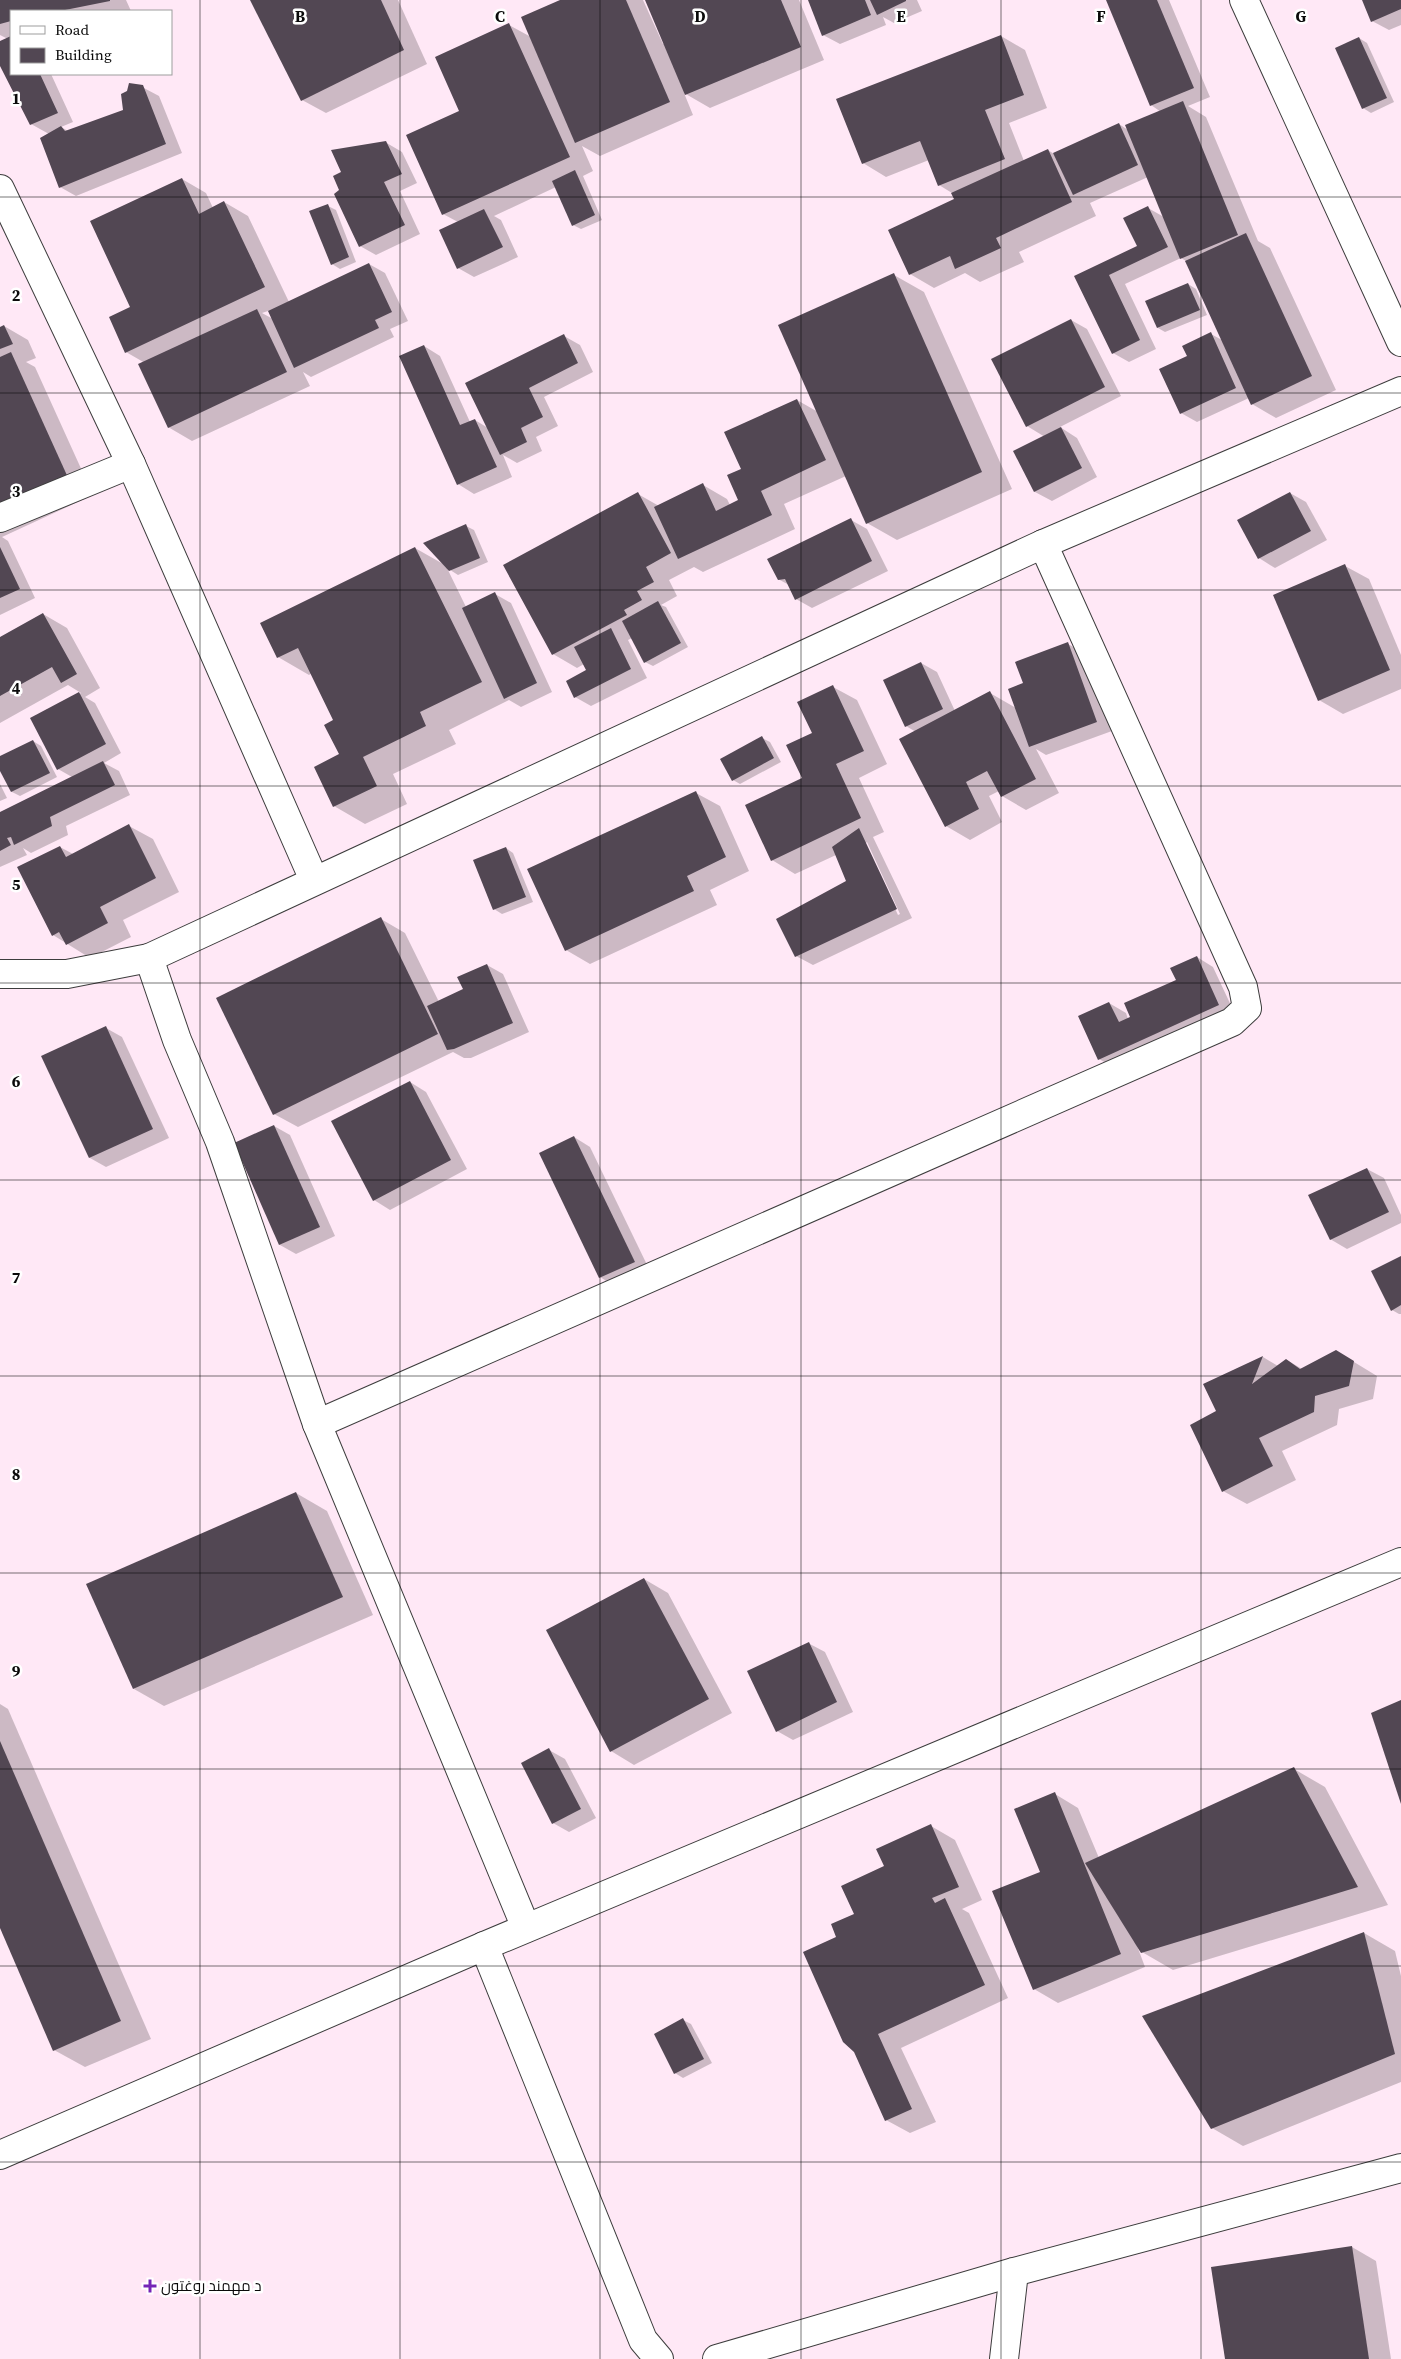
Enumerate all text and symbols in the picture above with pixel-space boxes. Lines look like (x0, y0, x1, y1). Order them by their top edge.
text: B (295, 5, 306, 27)
text: C (495, 5, 505, 27)
text: D (694, 5, 706, 27)
text: E (896, 5, 906, 27)
text: F (1096, 5, 1106, 27)
text: G (1296, 5, 1307, 27)
legend (10, 10, 172, 75)
text: Road (55, 19, 89, 40)
text: Building (55, 44, 112, 65)
text: 1 (12, 87, 20, 109)
text: 2 (12, 284, 21, 306)
text: 3 (12, 480, 21, 502)
text: 4 (12, 677, 21, 699)
text: 5 (12, 873, 21, 895)
text: 6 (12, 1070, 21, 1092)
text: 7 (12, 1266, 21, 1288)
text: 8 (12, 1463, 20, 1485)
text: 9 (12, 1660, 21, 1682)
place label: د مهمند روغتون (161, 2275, 261, 2296)
marker: د مهمند روغتون (143, 2279, 157, 2293)

